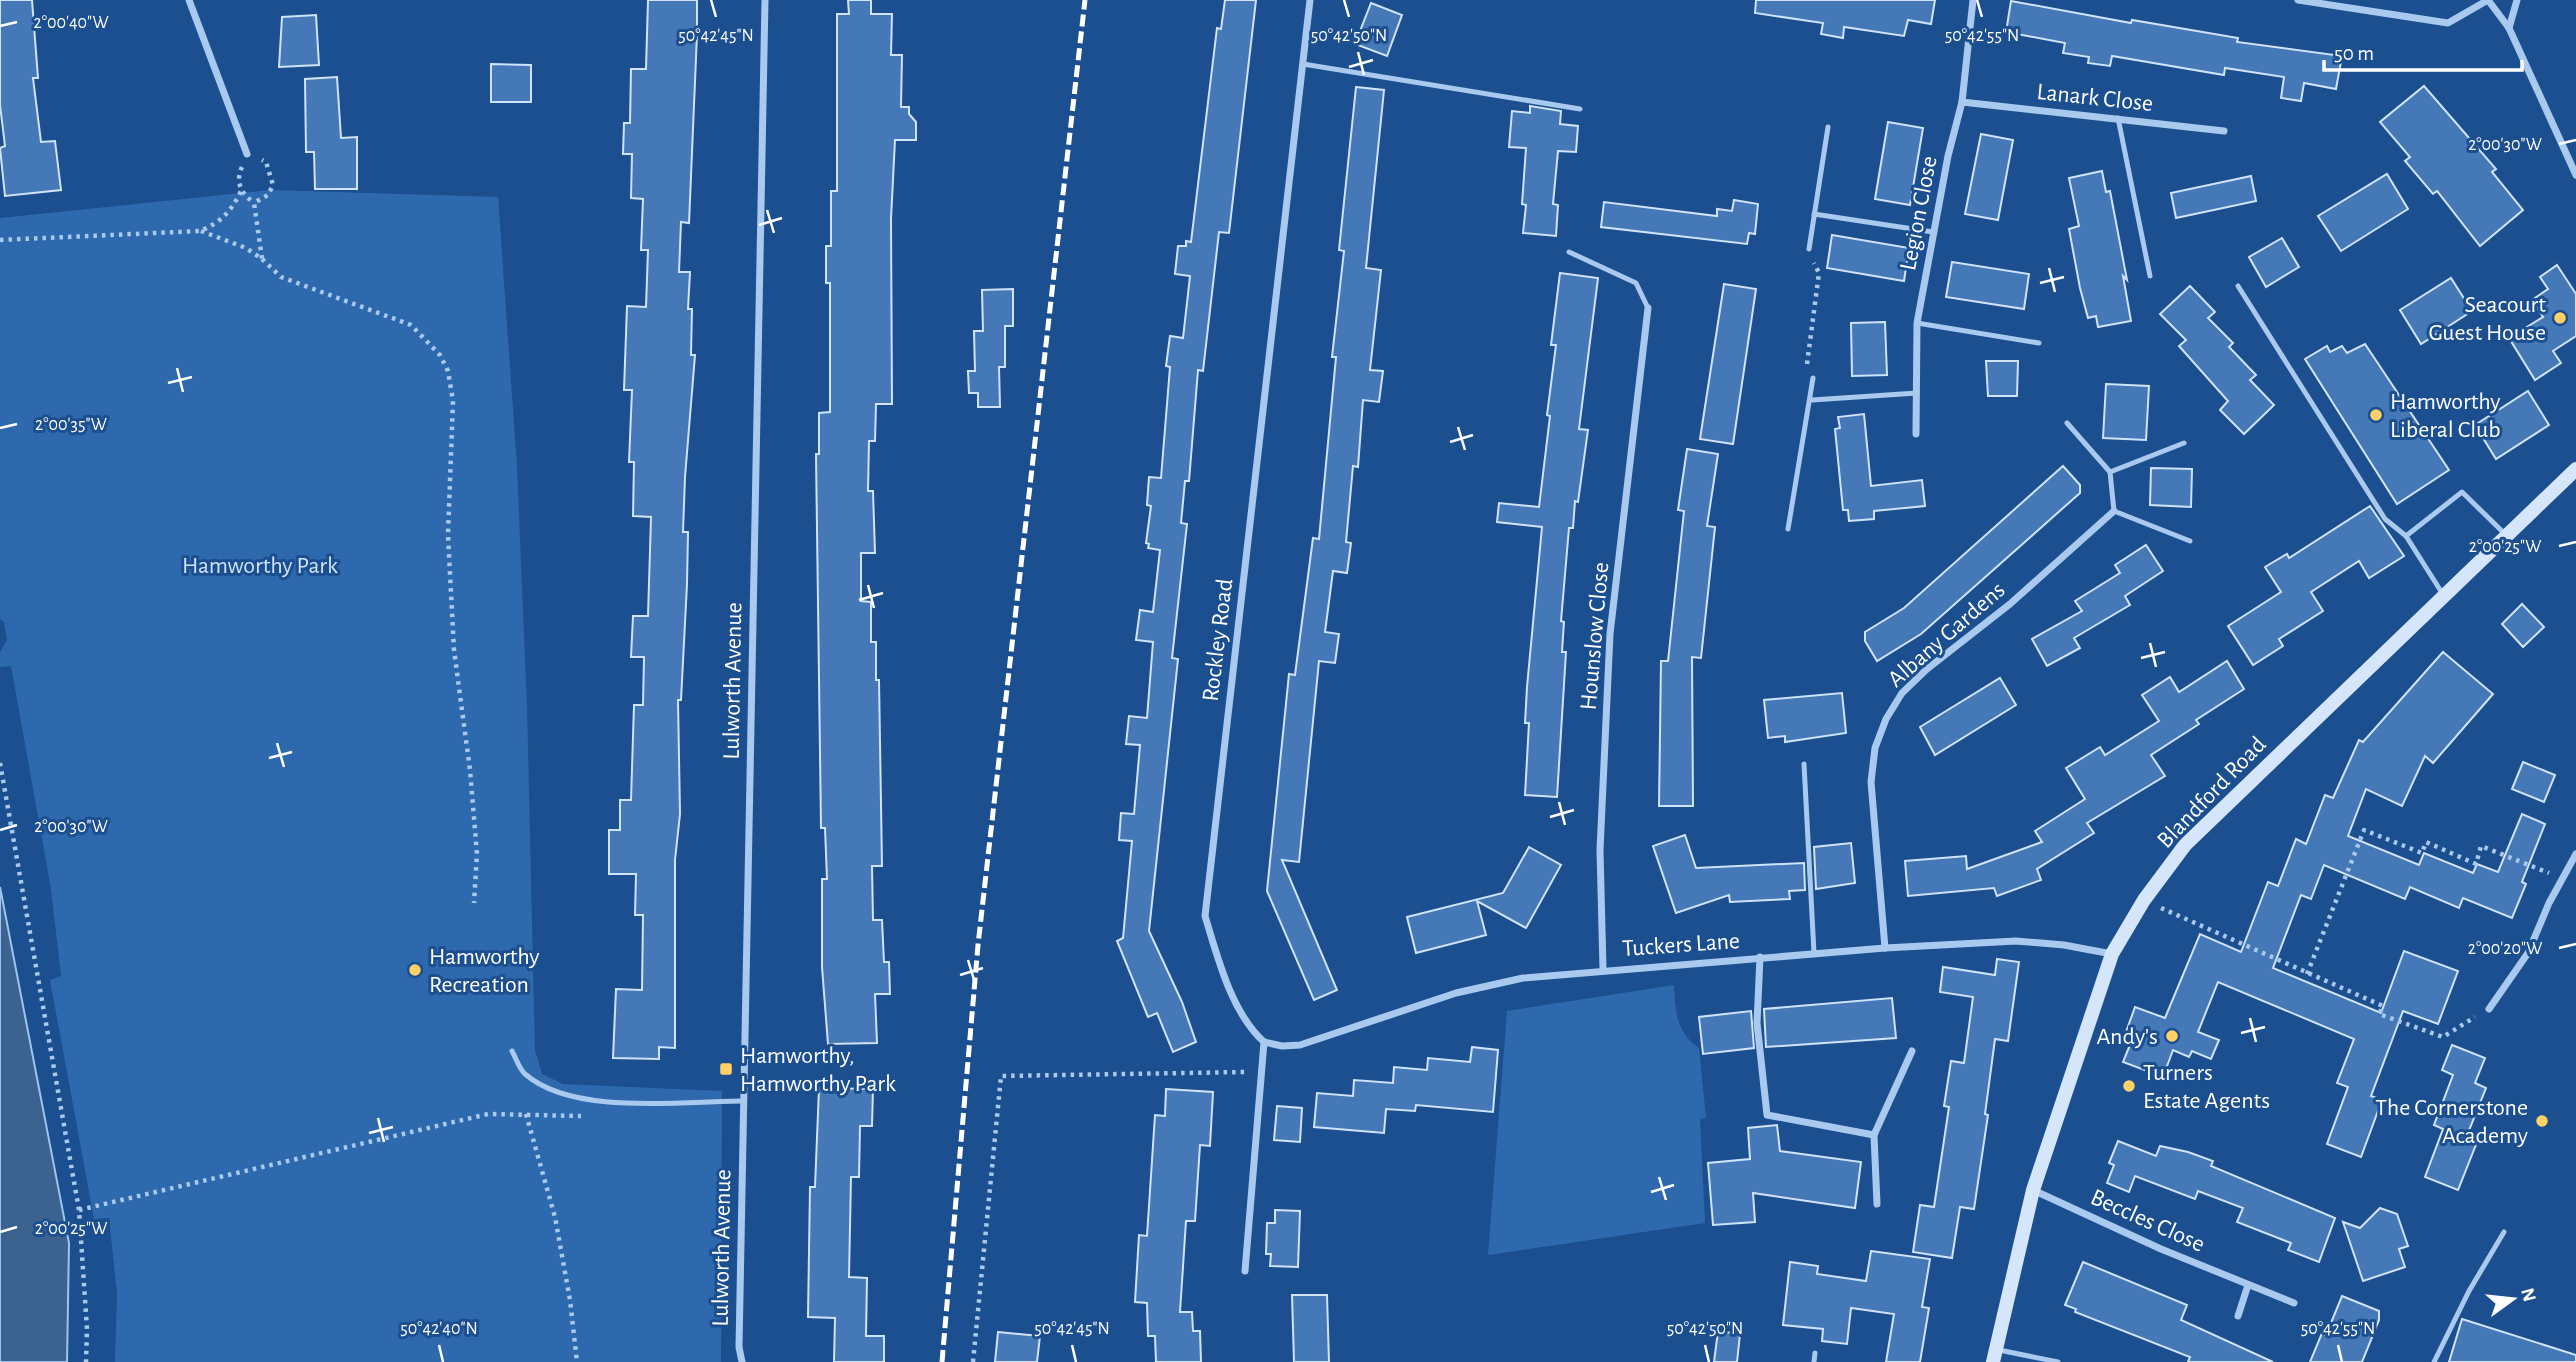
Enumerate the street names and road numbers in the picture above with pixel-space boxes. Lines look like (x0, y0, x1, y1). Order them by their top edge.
street label: Lanark Close (2036, 80, 2154, 116)
street label: Legion Close (1896, 154, 1942, 272)
street label: Hounslow Close (1577, 561, 1613, 711)
street label: Rockley Road (1199, 577, 1237, 703)
street label: Albany Gardens (1883, 578, 2010, 692)
street label: Lulworth Avenue (720, 602, 746, 760)
street label: Blandford Road (2153, 732, 2271, 853)
street label: Tuckers Lane (1621, 929, 1741, 961)
street label: Lulworth Avenue (709, 1169, 735, 1327)
street label: Beccles Close (2087, 1185, 2208, 1257)

